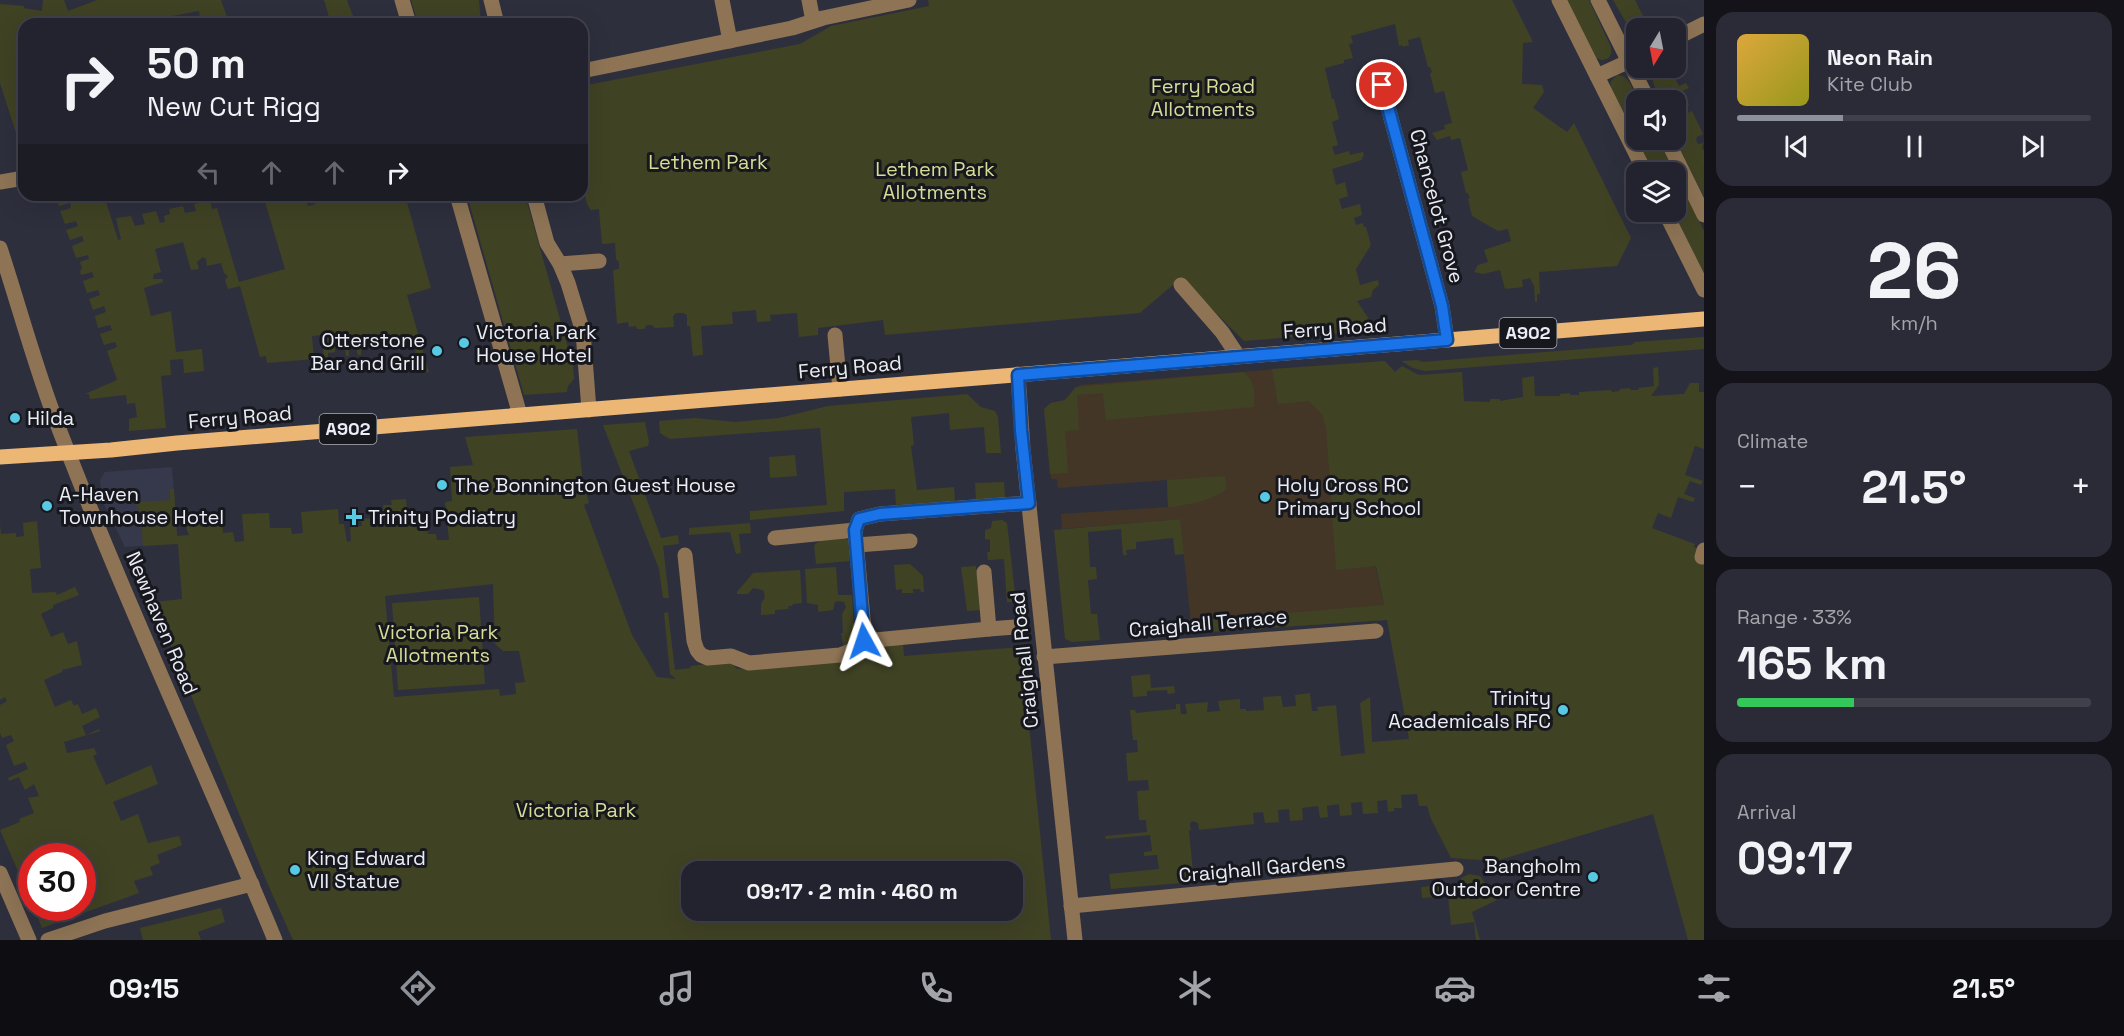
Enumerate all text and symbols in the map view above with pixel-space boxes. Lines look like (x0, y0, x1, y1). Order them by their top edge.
north arrow (1626, 18, 1686, 78)
map controls (1626, 18, 1686, 222)
text: 50 m (147, 37, 246, 90)
icon: right (48, 42, 126, 120)
text: Neon Rain (1827, 43, 1933, 71)
pin (1356, 59, 1407, 110)
icon: arrive (1365, 68, 1398, 101)
text: Kite Club (1827, 71, 1913, 97)
park label: Ferry Road Allotments (1151, 73, 1255, 122)
text: New Cut Rigg (147, 89, 321, 124)
button: sound (1626, 90, 1686, 150)
street label: Chancelot Grove (1404, 126, 1470, 286)
icon: previous (1780, 130, 1813, 163)
icon: pause (1898, 130, 1931, 163)
icon: next (2016, 130, 2049, 163)
park label: Lethem Park (648, 149, 768, 175)
icon: left (192, 156, 225, 189)
icon: ahead (255, 156, 288, 189)
icon: ahead (318, 156, 351, 189)
icon: right (381, 156, 414, 189)
park label: Lethem Park Allotments (875, 156, 995, 205)
button: layers (1626, 162, 1686, 222)
text: 26 (1867, 221, 1961, 321)
text: km/h (1890, 310, 1938, 336)
street label: Ferry Road (1282, 311, 1388, 345)
road number: A902 (1500, 318, 1556, 348)
place label: Victoria Park House Hotel (476, 319, 597, 368)
place label: Otterstone Bar and Grill (310, 327, 425, 376)
marker: Victoria Park House Hotel (457, 336, 471, 350)
marker: Otterstone Bar and Grill (430, 344, 444, 358)
street label: Ferry Road (797, 350, 903, 384)
street label: Ferry Road (187, 400, 293, 434)
place label: Hilda (27, 405, 74, 431)
marker: Hilda (8, 411, 22, 425)
road number: A902 (320, 414, 376, 444)
text: Climate (1737, 428, 1808, 454)
text: 21.5° (1861, 459, 1967, 516)
text: − (1737, 466, 1757, 508)
text: + (2071, 466, 2091, 508)
place label: The Bonnington Guest House (454, 472, 736, 498)
place label: Holy Cross RC Primary School (1277, 472, 1421, 521)
marker: The Bonnington Guest House (435, 478, 449, 492)
place label: A-Haven Townhouse Hotel (59, 481, 224, 530)
marker: Holy Cross RC Primary School (1258, 490, 1272, 504)
marker: A-Haven Townhouse Hotel (40, 499, 54, 513)
place label: Trinity Podiatry (368, 504, 516, 530)
marker: Trinity Podiatry (345, 508, 363, 526)
street label: Newhaven Road (120, 548, 204, 698)
street label: Craighall Road (1004, 590, 1044, 730)
street label: Craighall Terrace (1128, 603, 1288, 643)
text: Range · 33% (1737, 604, 1852, 630)
position arrow (832, 609, 896, 673)
park label: Victoria Park Allotments (378, 619, 499, 668)
text: 165 km (1737, 635, 1887, 692)
place label: Trinity Academicals RFC (1388, 685, 1551, 734)
marker: Trinity Academicals RFC (1556, 703, 1570, 717)
park label: Victoria Park (516, 797, 637, 823)
text: Arrival (1737, 799, 1796, 825)
text: 09:17 (1737, 830, 1853, 887)
speed limit sign: 30 (18, 843, 96, 921)
place label: King Edward VII Statue (307, 845, 426, 894)
street label: Craighall Gardens (1177, 848, 1347, 888)
place label: Bangholm Outdoor Centre (1431, 853, 1581, 902)
marker: King Edward VII Statue (288, 863, 302, 877)
marker: Bangholm Outdoor Centre (1586, 870, 1600, 884)
text: 09:17 · 2 min · 460 m (746, 877, 958, 905)
icon: directions (397, 967, 439, 1009)
icon: music (656, 967, 698, 1009)
icon: phone (915, 967, 957, 1009)
icon: climate (1174, 967, 1216, 1009)
icon: car (1434, 967, 1476, 1009)
icon: filters (1693, 967, 1735, 1009)
text: 09:15 (109, 971, 179, 1006)
text: 21.5° (1952, 971, 2015, 1006)

